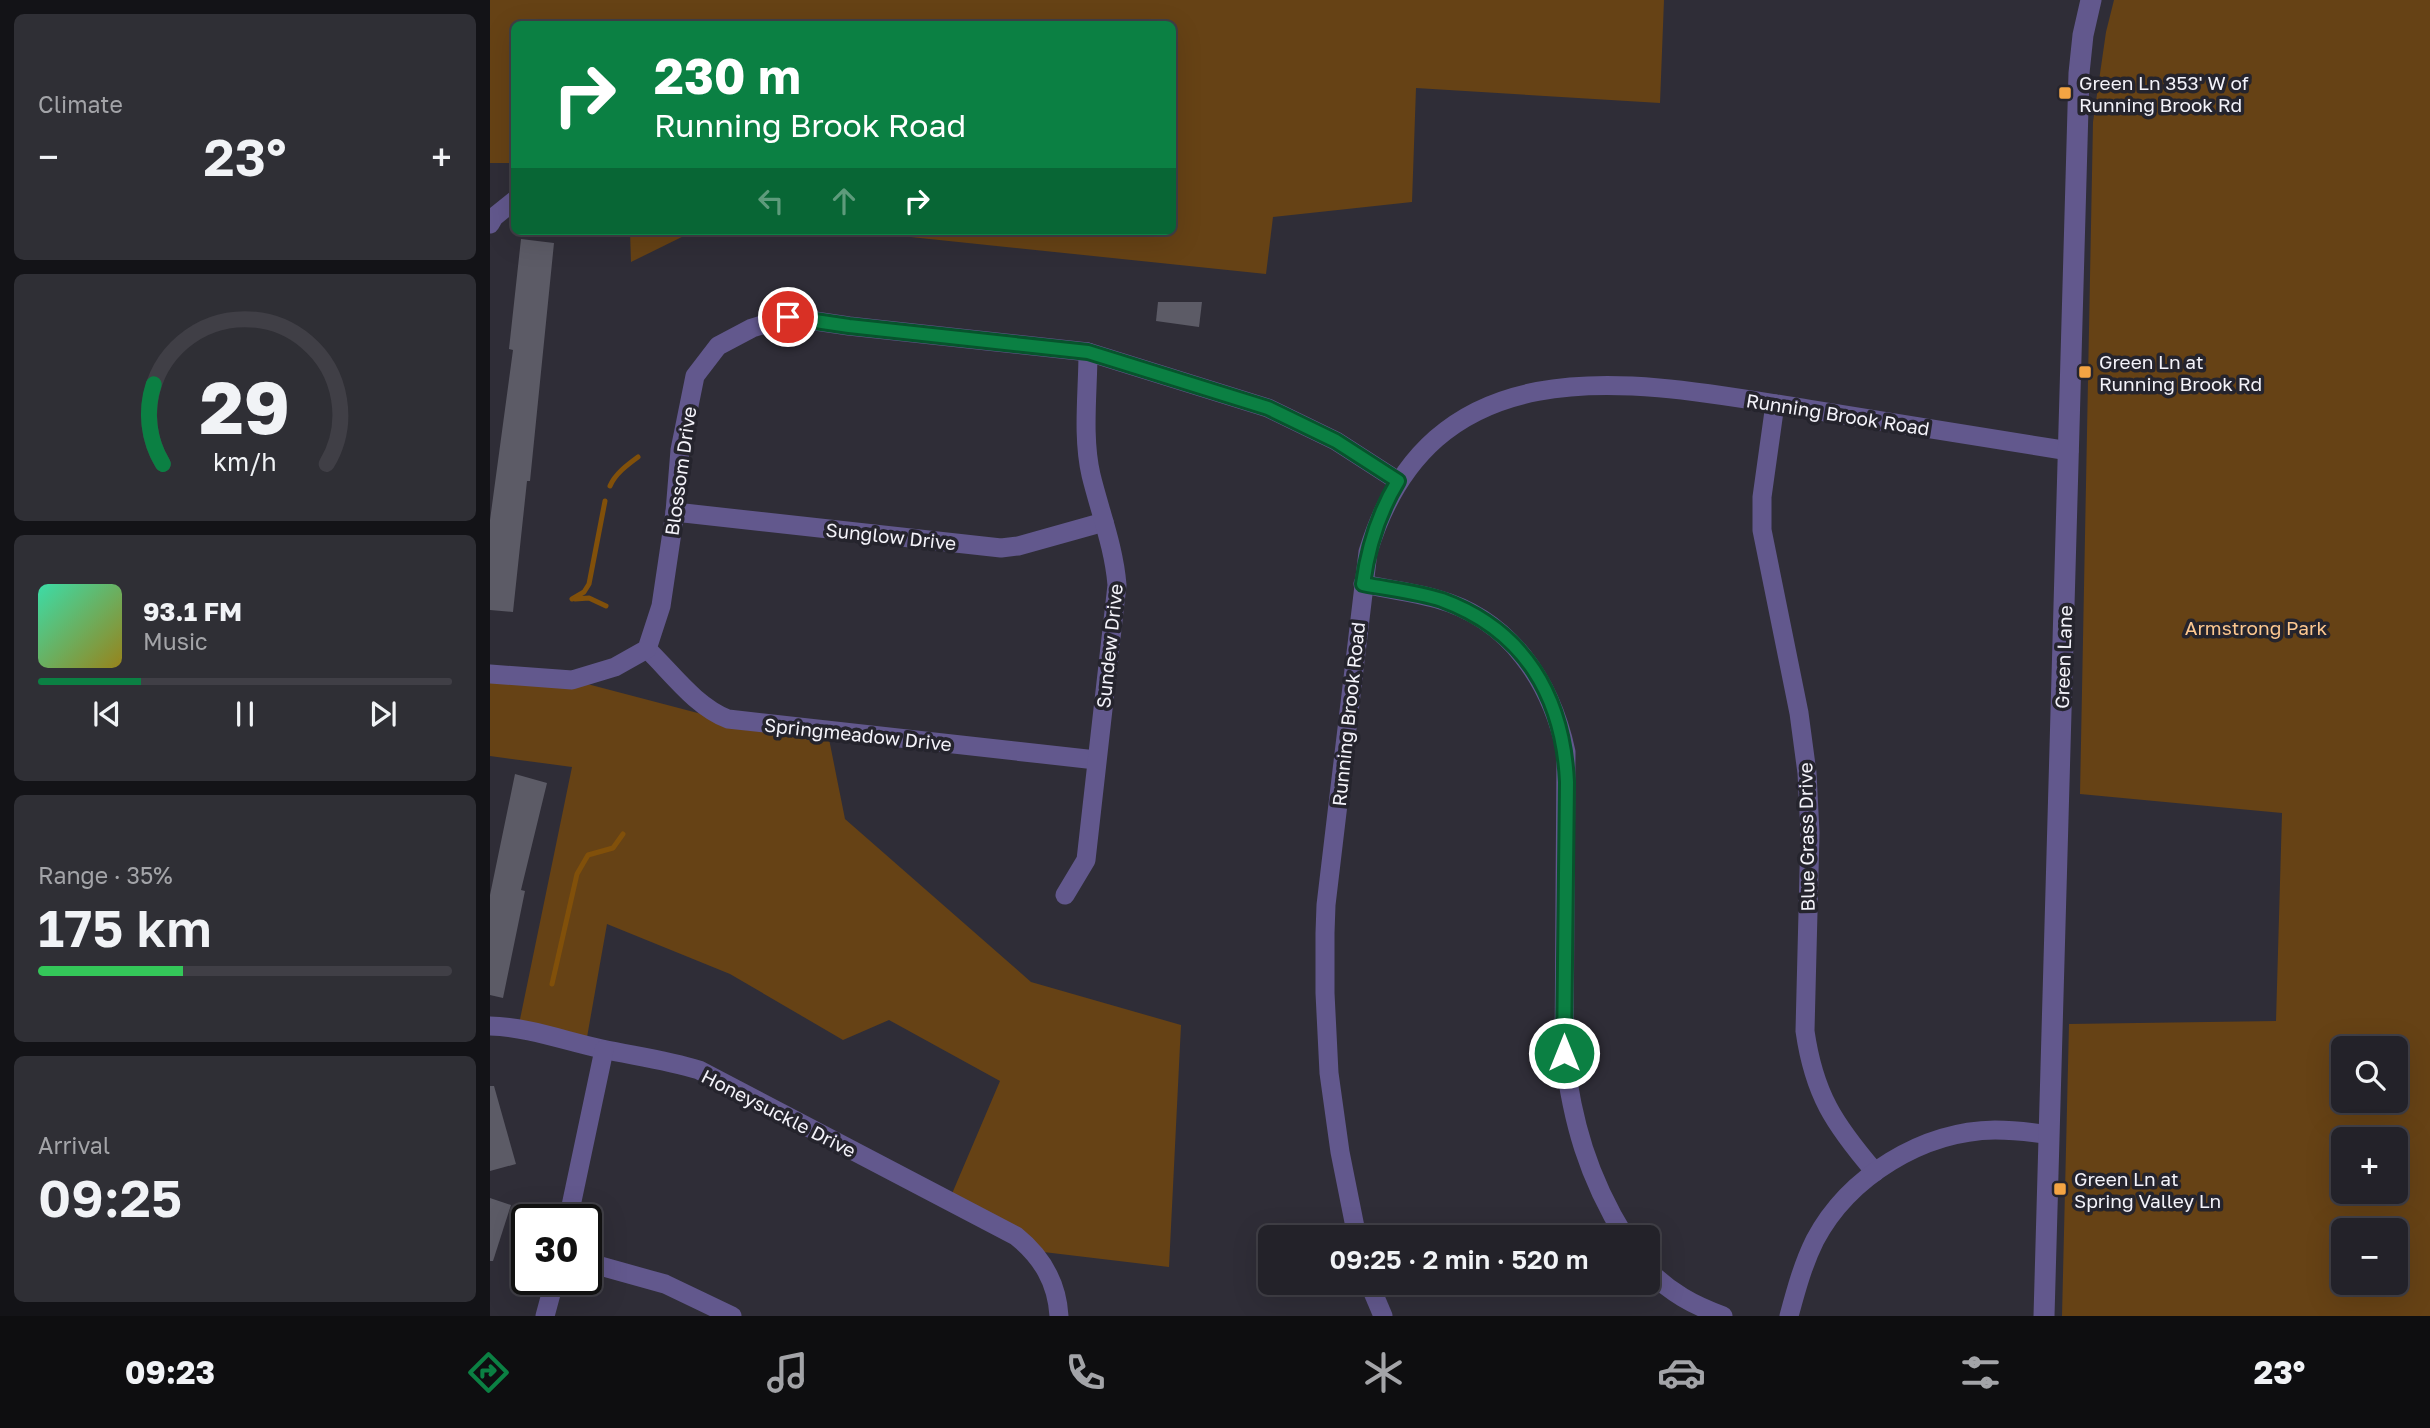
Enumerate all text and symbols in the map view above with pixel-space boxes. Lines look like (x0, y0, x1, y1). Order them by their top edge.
text: 230 m (654, 46, 801, 105)
icon: right (539, 49, 630, 140)
place label: Green Ln 353' W of Running Brook Rd (2079, 71, 2249, 116)
marker: Green Ln 353' W of Running Brook Rd (2057, 85, 2073, 101)
text: Climate (38, 90, 123, 118)
text: Running Brook Road (654, 106, 966, 144)
text: 23° (204, 125, 286, 187)
text: − (38, 134, 59, 179)
text: + (431, 134, 452, 179)
icon: left (752, 182, 790, 220)
icon: ahead (825, 182, 863, 220)
icon: right (898, 182, 936, 220)
pin (758, 287, 818, 347)
icon: arrive (769, 298, 807, 336)
place label: Green Ln at Running Brook Rd (2099, 350, 2262, 395)
text: 29 (200, 363, 290, 450)
marker: Green Ln at Running Brook Rd (2077, 364, 2093, 380)
street label: Running Brook Road (1745, 388, 1931, 440)
street label: Blossom Drive (660, 405, 700, 537)
text: km/h (213, 445, 277, 476)
street label: Sunglow Drive (824, 518, 958, 554)
street label: Sundew Drive (1091, 583, 1127, 709)
text: 93.1 FM (143, 596, 242, 627)
street label: Green Lane (2050, 605, 2076, 709)
park label: Armstrong Park (2185, 616, 2328, 639)
street label: Running Brook Road (1327, 621, 1369, 807)
text: Music (143, 627, 208, 655)
icon: previous (88, 695, 126, 733)
icon: pause (226, 695, 264, 733)
icon: next (364, 695, 402, 733)
street label: Springmeadow Drive (763, 713, 953, 755)
street label: Blue Grass Drive (1793, 762, 1819, 912)
text: Range · 35% (38, 861, 173, 889)
text: 175 km (38, 896, 212, 958)
position arrow (1527, 1016, 1601, 1090)
map controls (2331, 1036, 2408, 1295)
button: search (2331, 1036, 2408, 1113)
street label: Honeysuckle Drive (698, 1064, 860, 1162)
button: + (2331, 1127, 2408, 1204)
text: Arrival (38, 1131, 110, 1159)
text: 09:25 (38, 1166, 182, 1228)
place label: Green Ln at Spring Valley Ln (2074, 1167, 2221, 1212)
marker: Green Ln at Spring Valley Ln (2052, 1181, 2068, 1197)
speed limit sign: 30 (511, 1204, 602, 1295)
button: − (2331, 1218, 2408, 1295)
text: 09:25 · 2 min · 520 m (1330, 1244, 1588, 1275)
icon: directions (464, 1348, 513, 1397)
icon: music (763, 1348, 812, 1397)
icon: phone (1061, 1348, 1110, 1397)
icon: climate (1359, 1348, 1408, 1397)
icon: car (1657, 1348, 1706, 1397)
icon: filters (1956, 1348, 2005, 1397)
text: 09:23 (125, 1353, 215, 1391)
text: 23° (2254, 1353, 2305, 1391)

